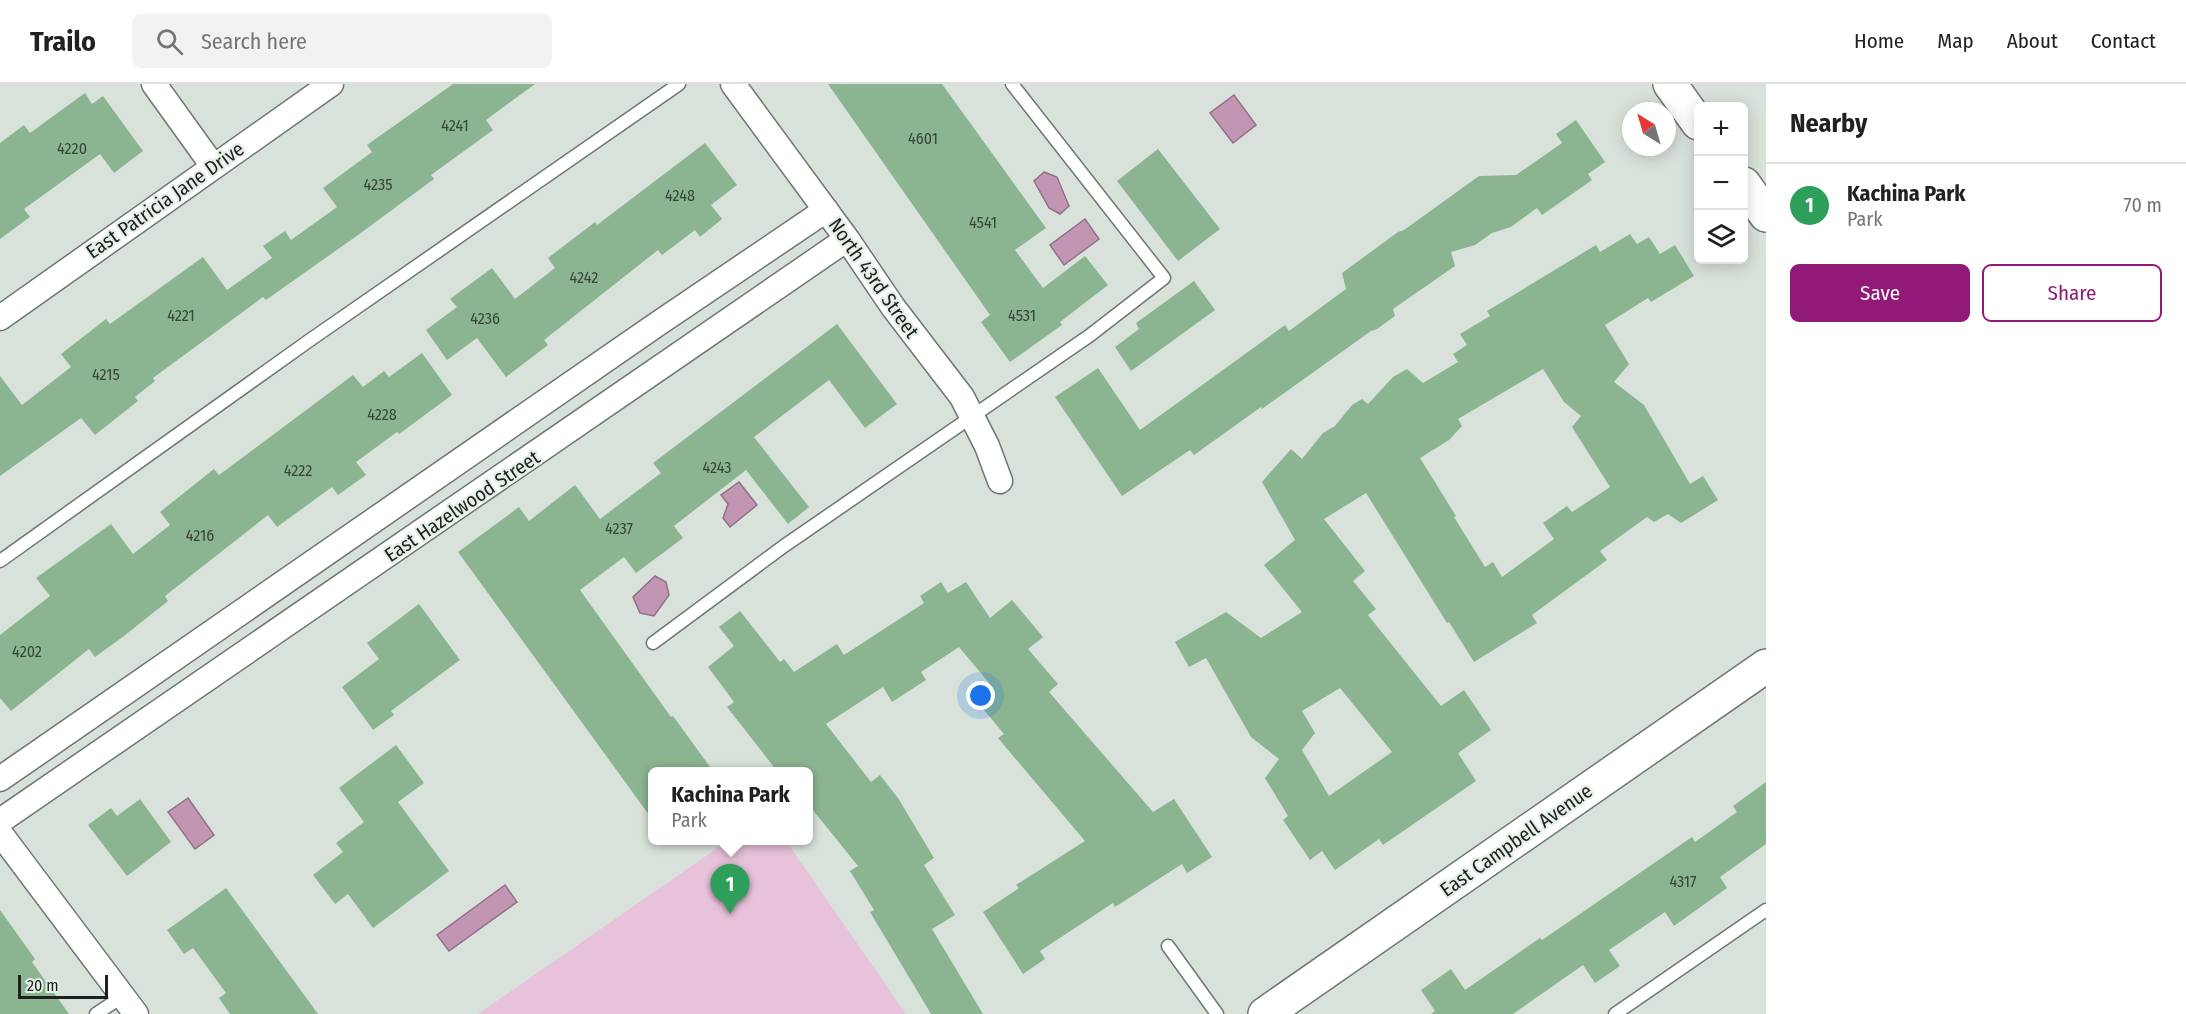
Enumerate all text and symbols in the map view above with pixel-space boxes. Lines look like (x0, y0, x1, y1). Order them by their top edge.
search box (132, 14, 552, 68)
text: Trailo (30, 25, 96, 58)
icon: search (153, 25, 186, 58)
text: Search here (201, 28, 307, 55)
text: Home (1854, 28, 1904, 54)
text: Map (1937, 28, 1974, 54)
text: About (2007, 28, 2058, 54)
text: Contact (2091, 28, 2156, 54)
north arrow (1622, 102, 1676, 156)
map controls (1694, 102, 1748, 264)
button: + (1694, 102, 1748, 156)
text: Nearby (1790, 108, 1867, 139)
house number: 4241 (441, 116, 469, 135)
house number: 4601 (908, 129, 938, 148)
street label: East Patricia Jane Drive (81, 136, 249, 264)
house number: 4220 (57, 139, 87, 158)
button: − (1694, 156, 1748, 210)
house number: 4235 (363, 175, 393, 194)
text: Kachina Park (1847, 180, 1966, 207)
house number: 4248 (665, 186, 695, 205)
text: 1 (1805, 193, 1814, 217)
text: 70 m (2124, 193, 2162, 217)
text: Park (1847, 207, 1883, 231)
button: layers (1694, 210, 1748, 264)
street label: North 43rd Street (824, 213, 924, 343)
house number: 4541 (969, 213, 997, 232)
button: Save (1790, 264, 1970, 322)
button: Share (1982, 264, 2162, 322)
house number: 4242 (570, 268, 598, 287)
house number: 4221 (167, 306, 195, 325)
house number: 4531 (1008, 306, 1036, 325)
house number: 4236 (470, 309, 500, 328)
house number: 4215 (92, 365, 120, 384)
house number: 4228 (367, 405, 397, 424)
street label: East Hazelwood Street (380, 445, 545, 567)
house number: 4243 (702, 458, 732, 477)
house number: 4222 (284, 461, 312, 480)
house number: 4237 (605, 519, 634, 538)
house number: 4216 (186, 526, 214, 545)
house number: 4202 (12, 642, 42, 661)
your location (966, 681, 995, 710)
popup (648, 767, 813, 845)
street label: East Campbell Avenue (1435, 778, 1597, 902)
text: Kachina Park (671, 781, 790, 808)
text: Park (671, 808, 707, 832)
pin: 1 (710, 864, 750, 914)
house number: 4317 (1669, 872, 1697, 891)
scale bar (18, 972, 108, 1000)
text: 20 m (27, 976, 58, 995)

